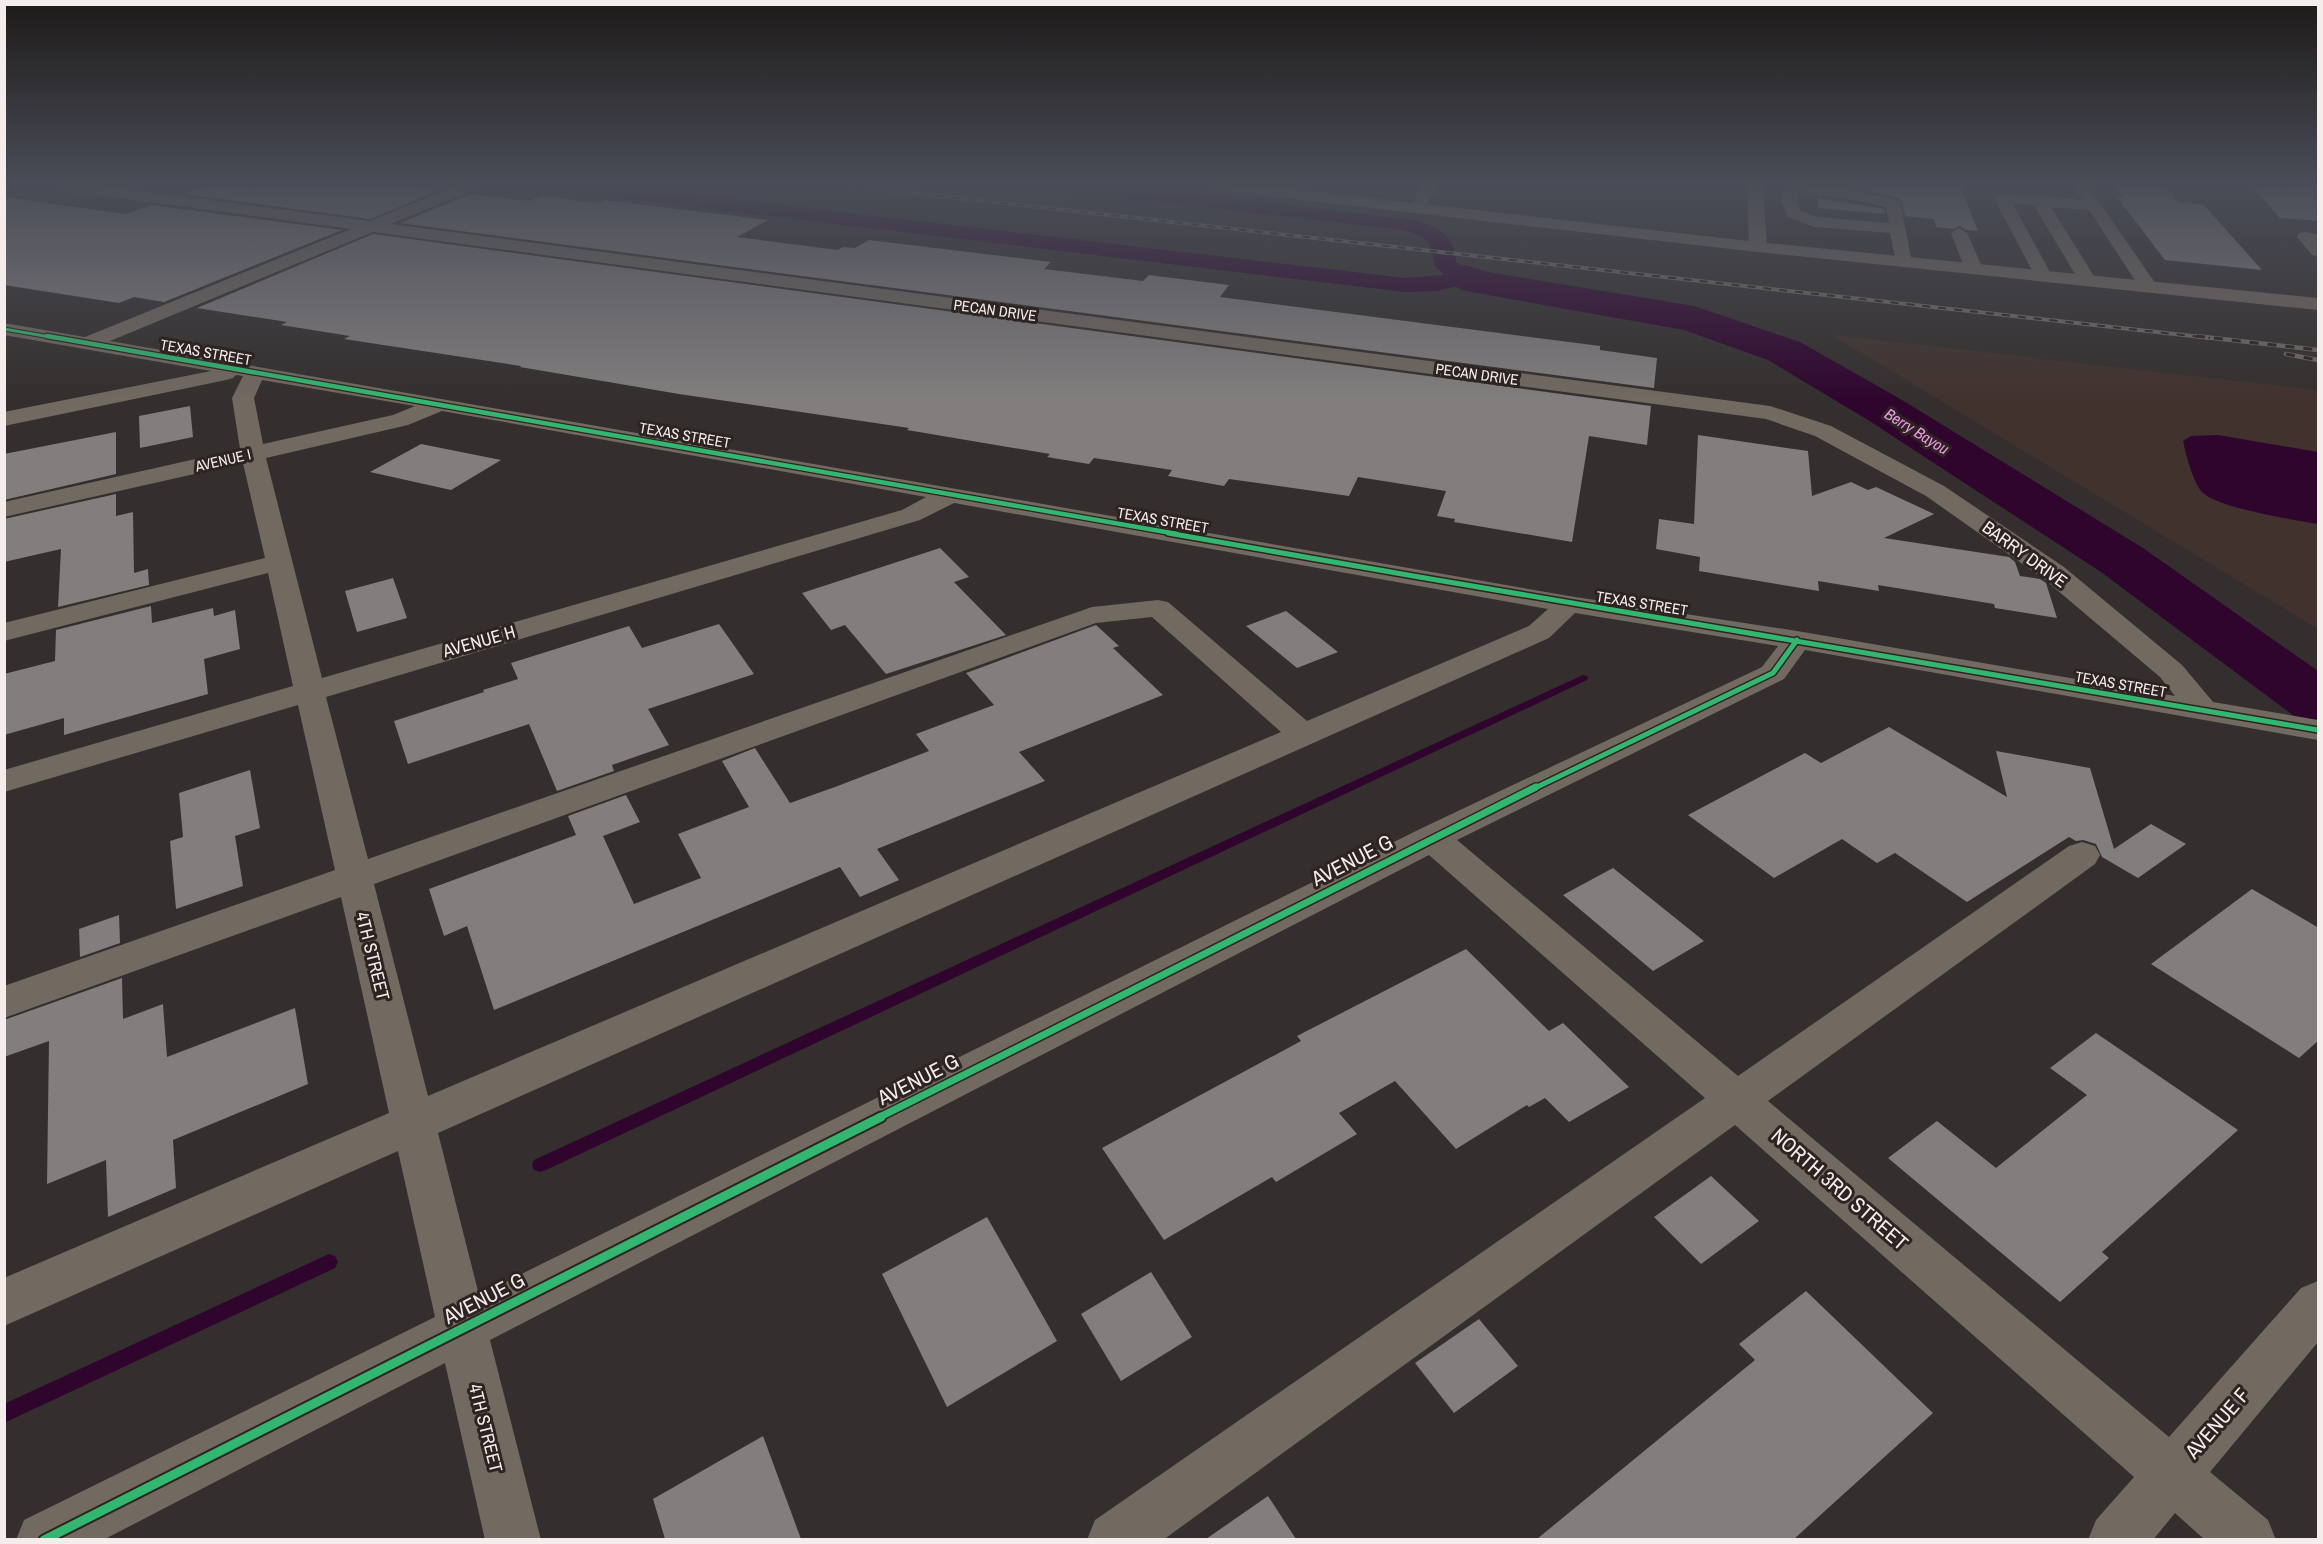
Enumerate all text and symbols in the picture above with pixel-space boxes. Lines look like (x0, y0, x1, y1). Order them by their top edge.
street label: PECAN DRIVE (952, 294, 1038, 326)
street label: TEXAS STREET (159, 334, 254, 370)
street label: PECAN DRIVE (1434, 358, 1520, 390)
water label: Berry Bayou (1881, 403, 1953, 459)
street label: TEXAS STREET (638, 417, 733, 453)
street label: AVENUE I (192, 443, 253, 477)
street label: TEXAS STREET (1116, 502, 1211, 538)
street label: BARRY DRIVE (1977, 515, 2073, 593)
street label: TEXAS STREET (1595, 585, 1690, 621)
street label: AVENUE H (439, 619, 518, 664)
street label: TEXAS STREET (2074, 666, 2169, 702)
street label: AVENUE G (1305, 827, 1398, 893)
street label: 4TH STREET (350, 909, 396, 1003)
street label: AVENUE G (871, 1046, 964, 1112)
street label: NORTH 3RD STREET (1765, 1121, 1915, 1257)
street label: AVENUE G (437, 1265, 530, 1331)
street label: 4TH STREET (463, 1381, 509, 1475)
street label: AVENUE F (2178, 1381, 2256, 1465)

